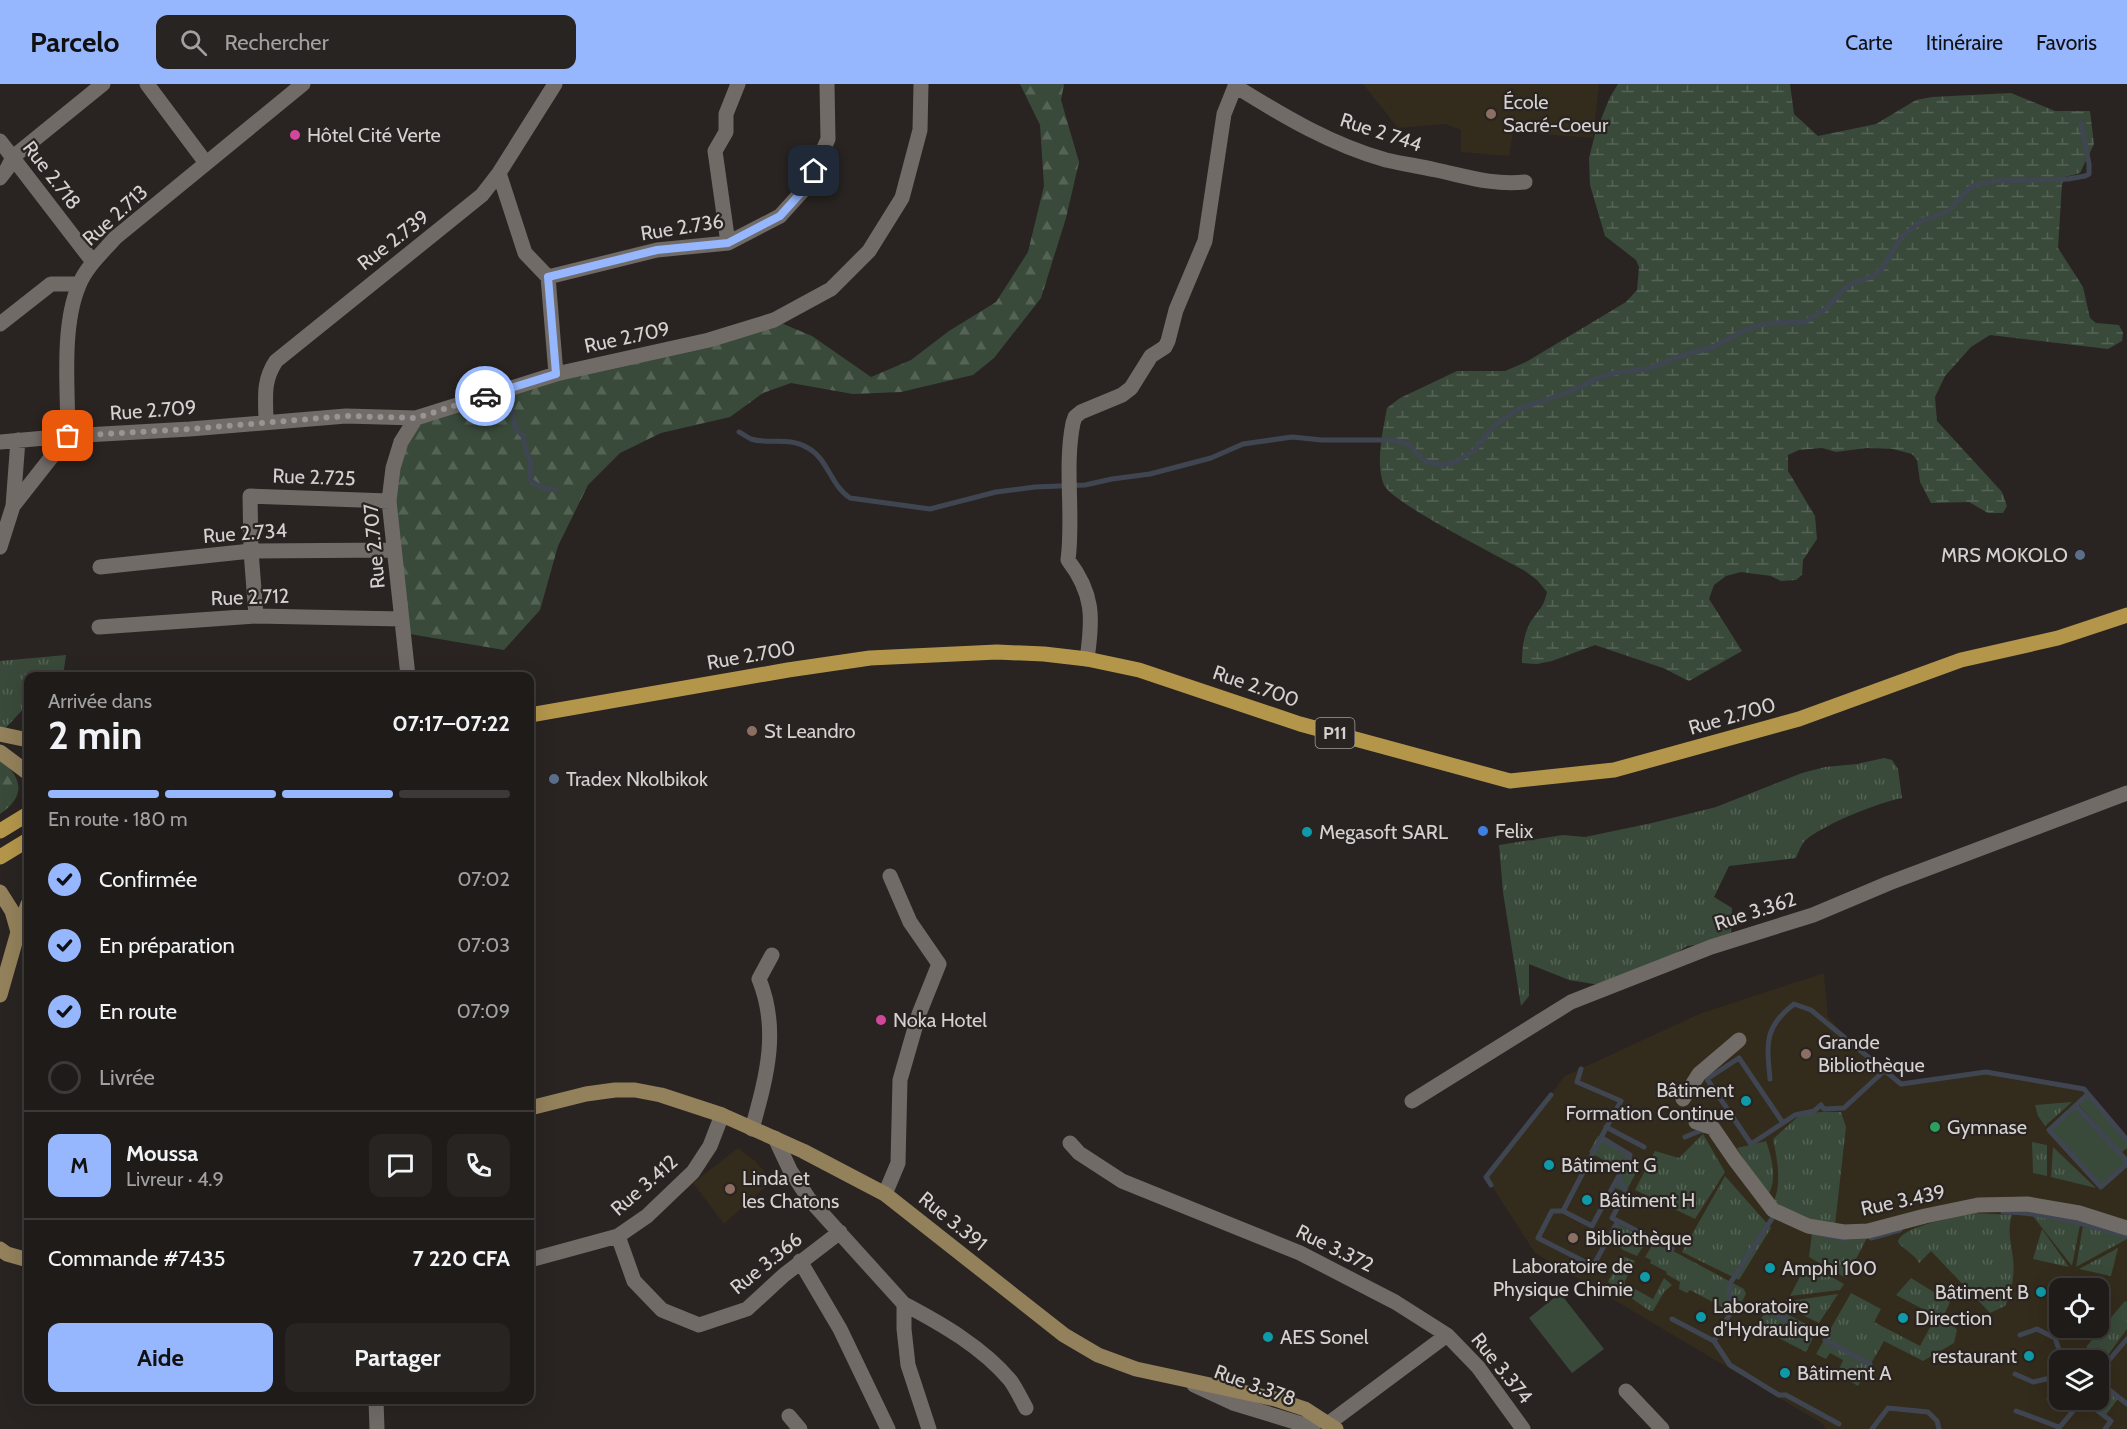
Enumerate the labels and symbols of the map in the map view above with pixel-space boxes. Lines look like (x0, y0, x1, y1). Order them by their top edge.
place label: École Sacré-Coeur (1503, 90, 1609, 137)
marker: École Sacré-Coeur (1484, 107, 1498, 121)
street label: Rue 2 744 (1337, 108, 1425, 157)
place label: Hôtel Cité Verte (307, 123, 441, 147)
marker: Hôtel Cité Verte (288, 128, 302, 142)
street label: Rue 2.718 (18, 136, 86, 214)
pin (788, 145, 839, 196)
street label: Rue 2.713 (78, 180, 152, 250)
street label: Rue 2.739 (353, 205, 433, 275)
street label: Rue 2.736 (639, 209, 725, 245)
street label: Rue 2.709 (582, 316, 672, 358)
courier (455, 366, 515, 426)
street label: Rue 2.709 (109, 395, 197, 425)
pin (42, 410, 93, 461)
street label: Rue 2.725 (272, 464, 356, 490)
street label: Rue 2.707 (358, 502, 390, 590)
street label: Rue 2.734 (202, 518, 288, 548)
place label: MRS MOKOLO (1941, 543, 2068, 567)
marker: MRS MOKOLO (2073, 548, 2087, 562)
street label: Rue 2.712 (210, 584, 290, 610)
street label: Rue 2.700 (705, 635, 797, 675)
street label: Rue 2.700 (1210, 660, 1302, 712)
street label: Rue 2.700 (1686, 692, 1778, 740)
road number: P11 (1316, 718, 1354, 748)
place label: St Leandro (764, 719, 856, 743)
marker: St Leandro (745, 724, 759, 738)
place label: Tradex Nkolbikok (566, 767, 708, 791)
marker: Tradex Nkolbikok (547, 772, 561, 786)
place label: Felix (1495, 819, 1534, 843)
place label: Megasoft SARL (1319, 820, 1448, 844)
marker: Felix (1476, 824, 1490, 838)
marker: Megasoft SARL (1300, 825, 1314, 839)
street label: Rue 3.362 (1711, 887, 1799, 935)
place label: Noka Hotel (893, 1008, 987, 1032)
marker: Noka Hotel (874, 1013, 888, 1027)
place label: Grande Bibliothèque (1818, 1030, 1925, 1077)
marker: Grande Bibliothèque (1799, 1047, 1813, 1061)
place label: Bâtiment Formation Continue (1566, 1078, 1734, 1125)
marker: Bâtiment Formation Continue (1739, 1094, 1753, 1108)
place label: Gymnase (1947, 1115, 2027, 1139)
marker: Gymnase (1928, 1120, 1942, 1134)
street label: Rue 3.412 (606, 1150, 682, 1220)
place label: Bâtiment G (1561, 1153, 1657, 1177)
marker: Bâtiment G (1542, 1158, 1556, 1172)
place label: Linda et les Chatons (742, 1166, 839, 1213)
street label: Rue 3.439 (1859, 1179, 1947, 1221)
marker: Linda et les Chatons (723, 1182, 737, 1196)
street label: Rue 3.391 (914, 1186, 992, 1256)
place label: Bâtiment H (1599, 1188, 1695, 1212)
marker: Bâtiment H (1580, 1193, 1594, 1207)
street label: Rue 3.372 (1292, 1219, 1378, 1277)
place label: Bibliothèque (1585, 1226, 1692, 1250)
street label: Rue 3.366 (725, 1227, 807, 1299)
marker: Bibliothèque (1566, 1231, 1580, 1245)
place label: Laboratoire de Physique Chimie (1493, 1254, 1633, 1301)
place label: Amphi 100 (1782, 1256, 1877, 1280)
marker: Amphi 100 (1763, 1261, 1777, 1275)
marker: Laboratoire de Physique Chimie (1638, 1270, 1652, 1284)
place label: Bâtiment B (1935, 1280, 2029, 1304)
marker: Bâtiment B (2034, 1285, 2048, 1299)
place label: Laboratoire d'Hydraulique (1713, 1294, 1830, 1341)
place label: Direction (1915, 1306, 1992, 1330)
marker: Laboratoire d'Hydraulique (1694, 1310, 1708, 1324)
marker: Direction (1896, 1311, 1910, 1325)
place label: AES Sonel (1280, 1325, 1369, 1349)
street label: Rue 3.374 (1466, 1328, 1538, 1408)
marker: AES Sonel (1261, 1330, 1275, 1344)
place label: restaurant (1932, 1344, 2017, 1368)
marker: restaurant (2022, 1349, 2036, 1363)
street label: Rue 3.378 (1211, 1359, 1299, 1411)
place label: Bâtiment A (1797, 1361, 1892, 1385)
marker: Bâtiment A (1778, 1366, 1792, 1380)

